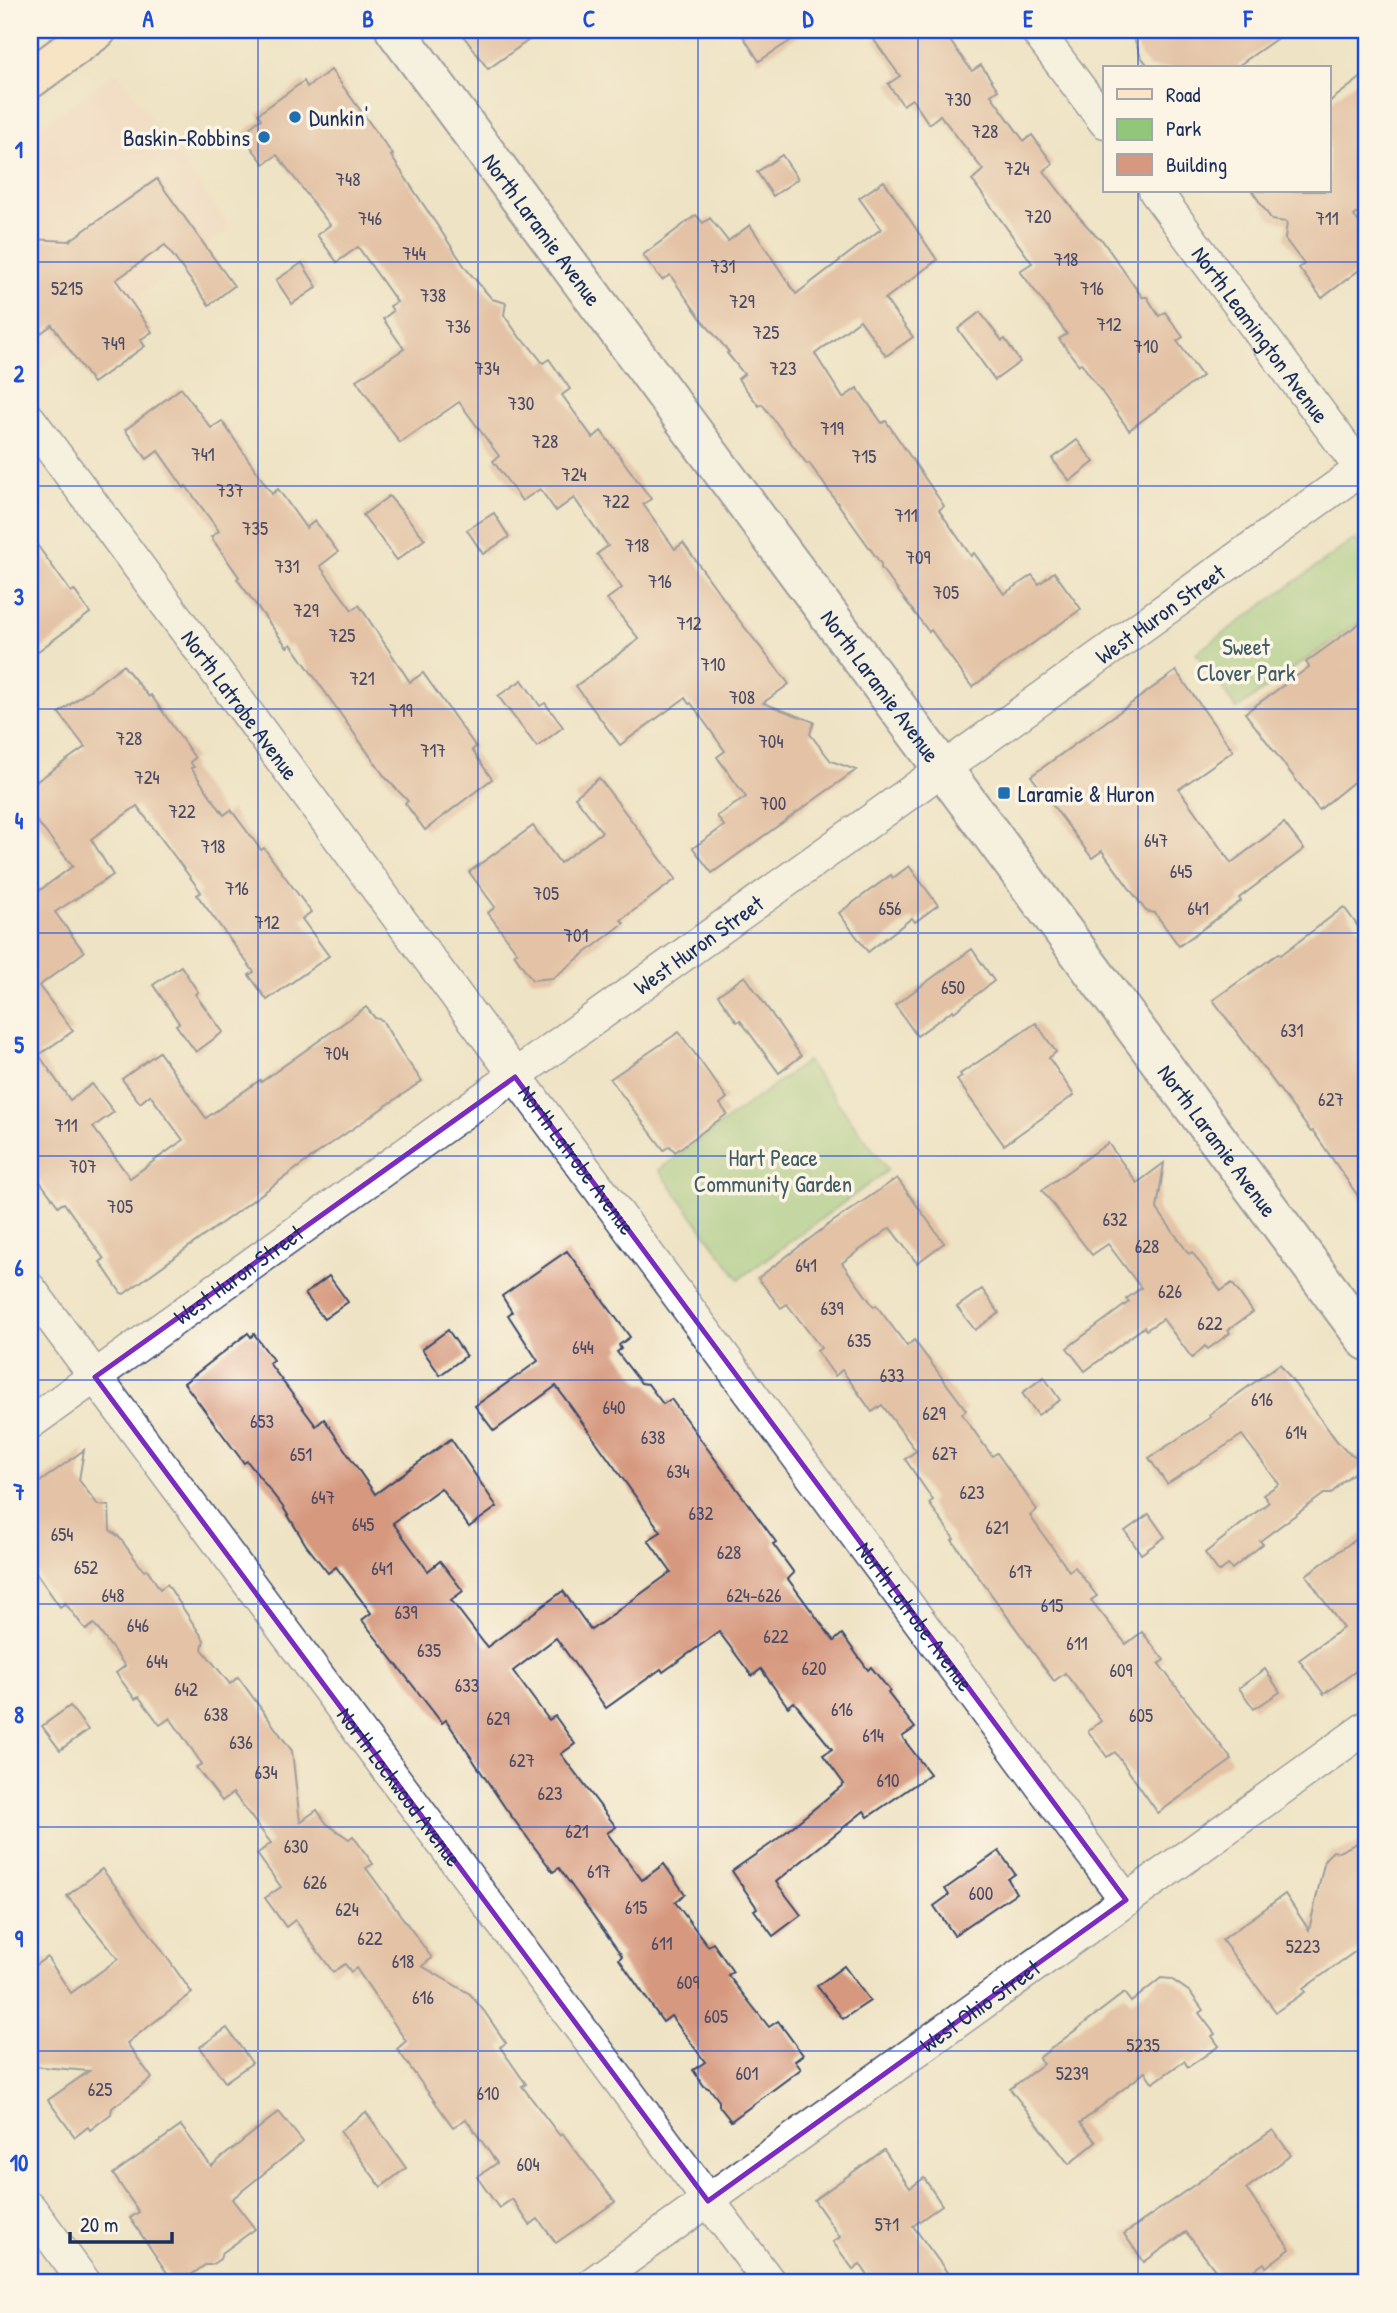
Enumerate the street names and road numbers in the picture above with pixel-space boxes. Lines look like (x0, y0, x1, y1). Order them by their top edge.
street label: North Laramie Avenue (476, 147, 609, 312)
street label: North Leamington Avenue (1185, 239, 1337, 429)
street label: West Huron Street (1089, 556, 1232, 670)
street label: North Laramie Avenue (814, 603, 948, 768)
street label: North Latrobe Avenue (175, 623, 306, 786)
street label: West Huron Street (627, 887, 770, 1001)
street label: North Laramie Avenue (1151, 1058, 1285, 1223)
street label: North Latrobe Avenue (512, 1078, 643, 1241)
street label: West Huron Street (167, 1216, 310, 1331)
street label: North Latrobe Avenue (850, 1535, 981, 1697)
street label: North Lockwood Avenue (331, 1700, 470, 1872)
street label: West Ohio Street (913, 1951, 1047, 2059)

